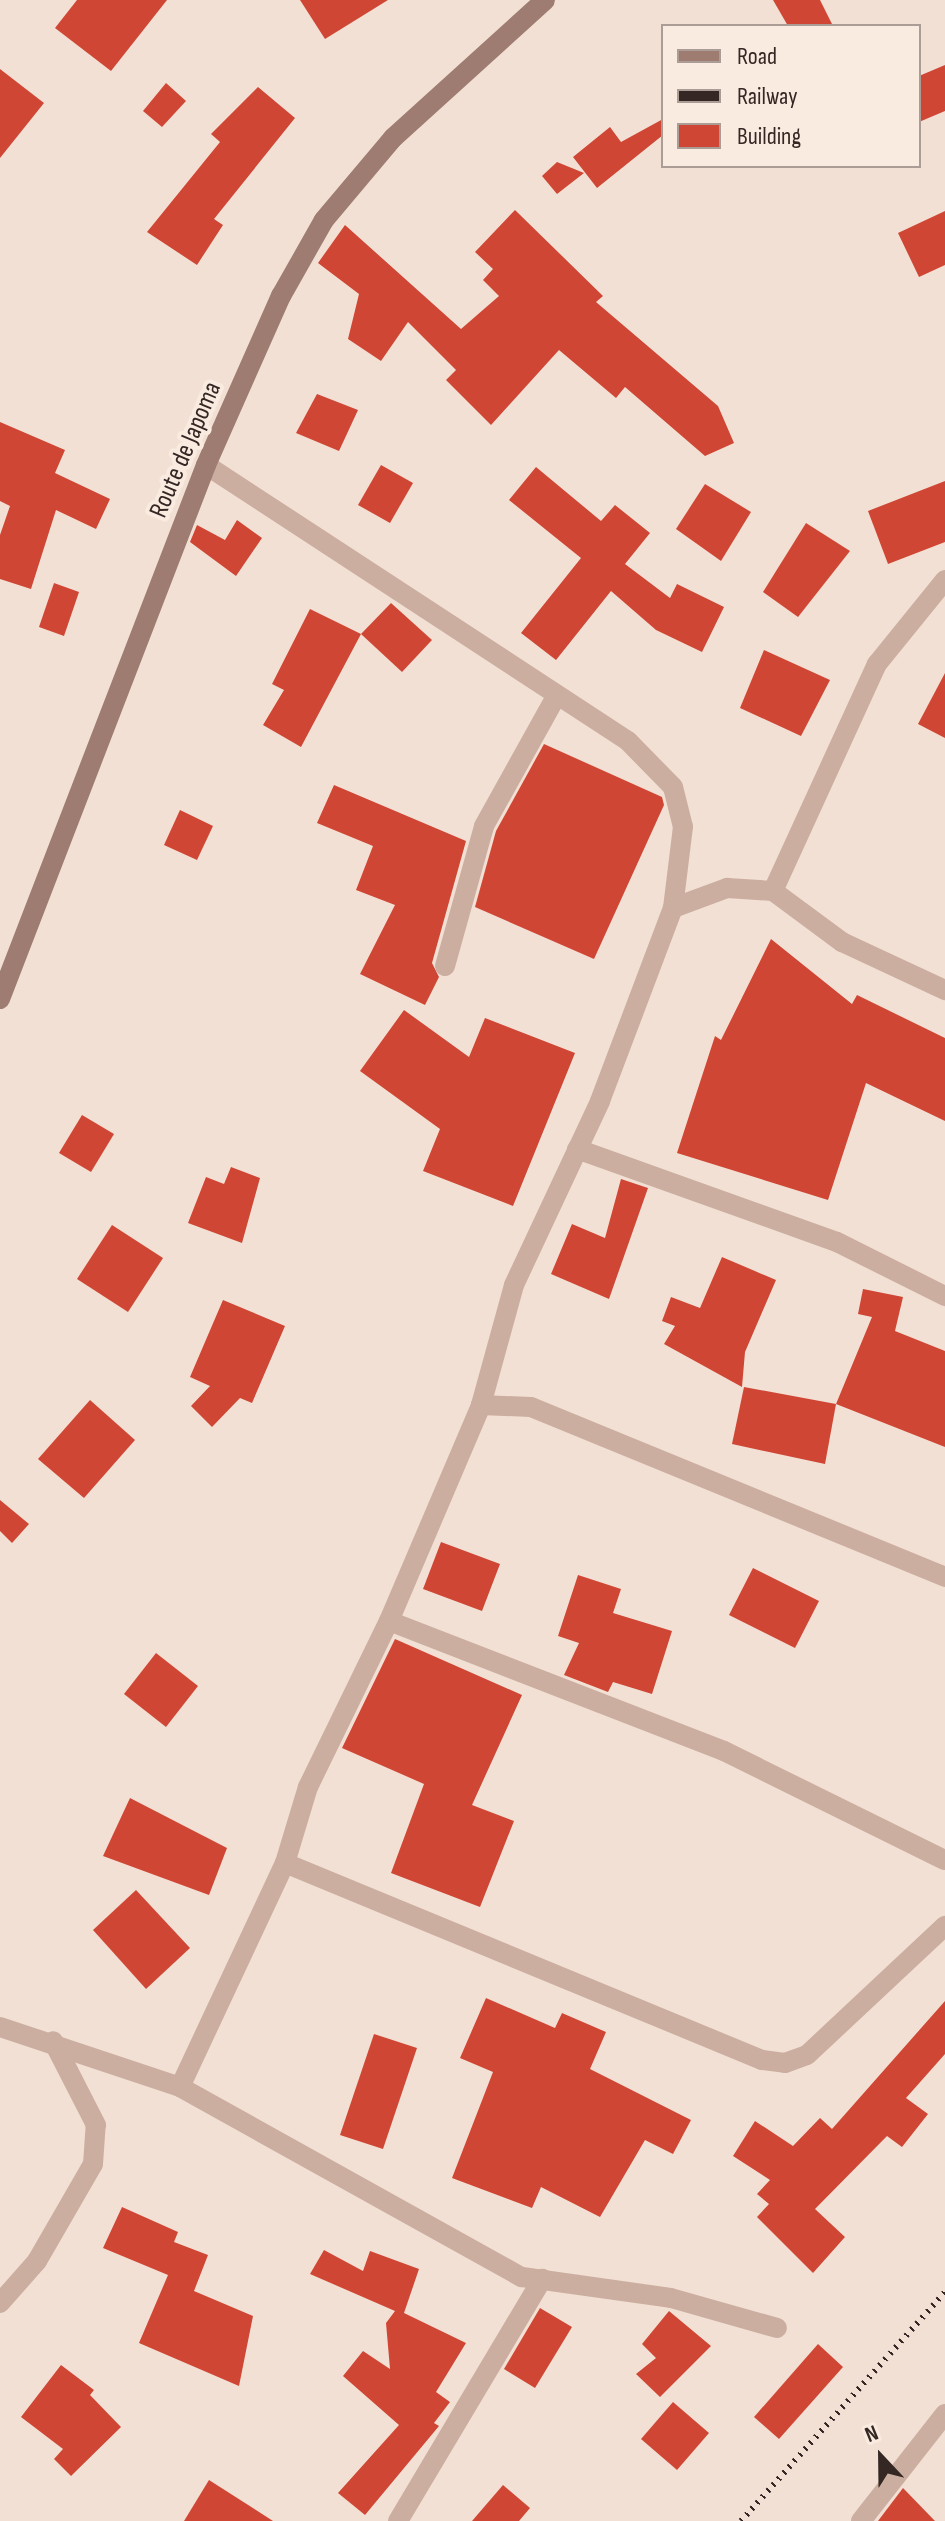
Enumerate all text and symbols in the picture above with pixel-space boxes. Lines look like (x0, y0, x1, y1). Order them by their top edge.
legend (661, 24, 921, 168)
text: Road (737, 42, 777, 71)
text: Railway (737, 82, 797, 111)
text: Building (737, 122, 801, 151)
street label: Route de Japoma (143, 377, 229, 523)
north arrow (841, 2417, 921, 2497)
text: N (861, 2420, 882, 2449)

